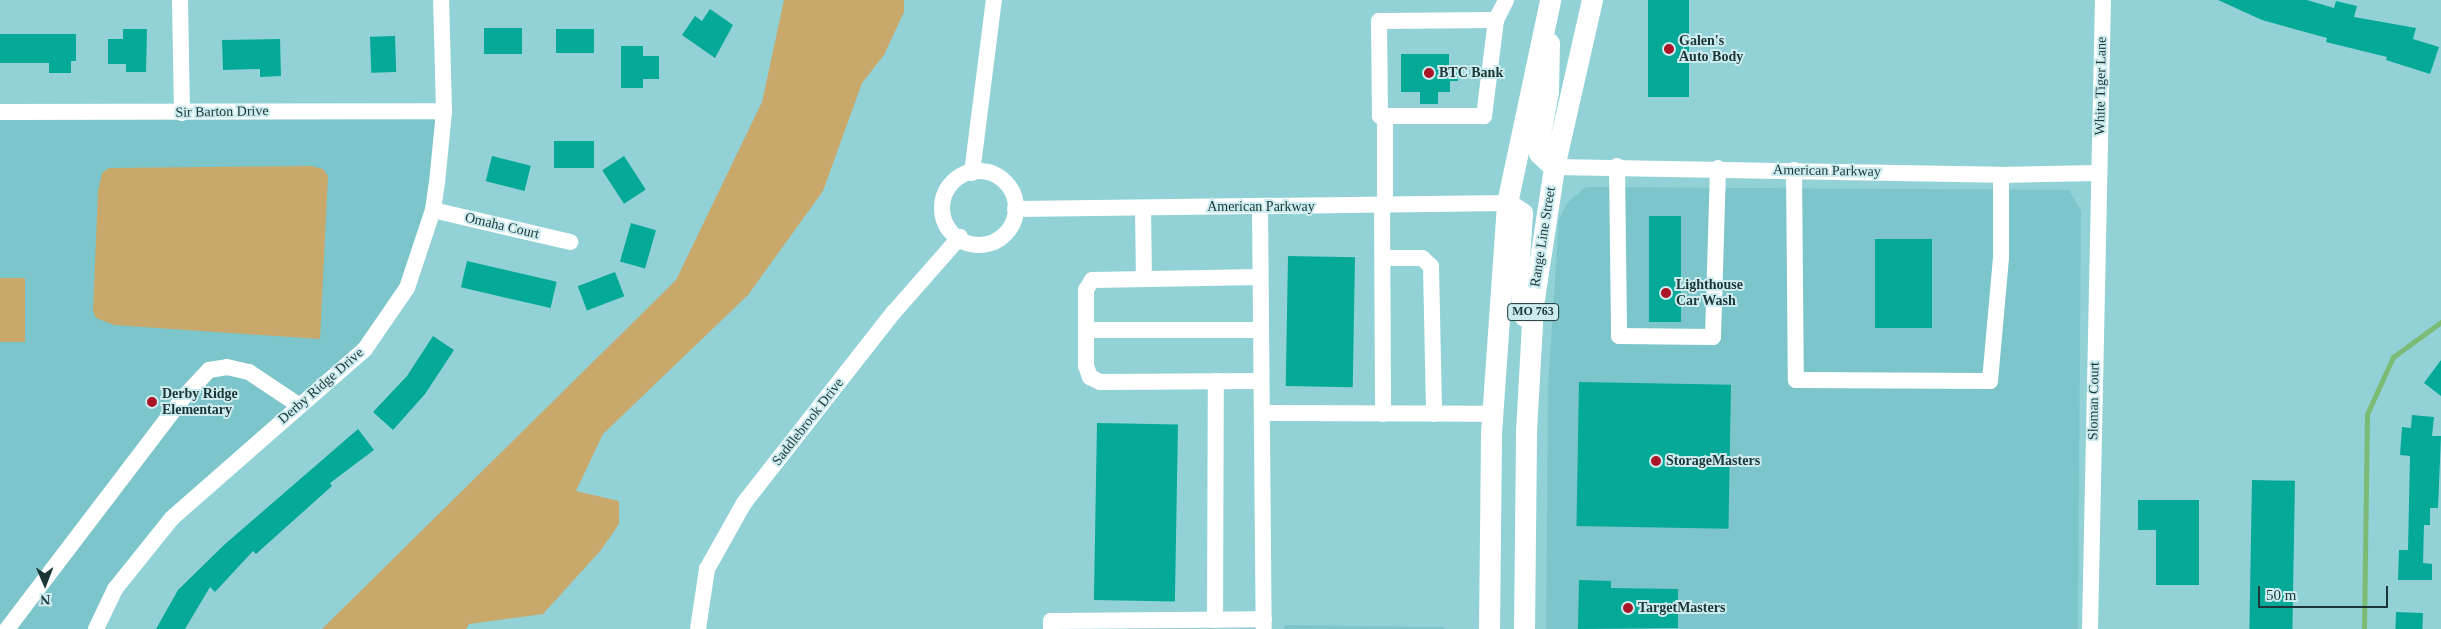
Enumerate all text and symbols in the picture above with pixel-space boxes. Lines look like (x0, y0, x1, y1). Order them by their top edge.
place label: Galen's Auto Body (1679, 33, 1743, 65)
street label: White Tiger Lane (2092, 36, 2110, 136)
marker: Galen's Auto Body (1663, 43, 1675, 55)
place label: BTC Bank (1439, 65, 1503, 81)
marker: BTC Bank (1423, 67, 1435, 79)
street label: Sir Barton Drive (175, 103, 269, 121)
street label: American Parkway (1773, 162, 1881, 180)
street label: Range Line Street (1527, 186, 1559, 288)
street label: American Parkway (1207, 199, 1315, 215)
street label: Omaha Court (463, 209, 541, 243)
place label: Lighthouse Car Wash (1676, 277, 1743, 310)
marker: Lighthouse Car Wash (1660, 287, 1672, 299)
road number: MO 763 (1507, 302, 1559, 322)
street label: Derby Ridge Drive (275, 344, 367, 428)
street label: Sloman Court (2085, 362, 2103, 440)
street label: Saddlebrook Drive (769, 375, 847, 469)
place label: Derby Ridge Elementary (162, 386, 238, 418)
marker: Derby Ridge Elementary (146, 396, 158, 408)
place label: StorageMasters (1666, 453, 1760, 469)
marker: StorageMasters (1650, 455, 1662, 467)
north arrow (20, 559, 70, 609)
scale bar (2261, 576, 2391, 608)
text: 50 m (2266, 587, 2296, 603)
text: N (40, 592, 50, 607)
place label: TargetMasters (1638, 600, 1725, 616)
marker: TargetMasters (1622, 602, 1634, 614)

